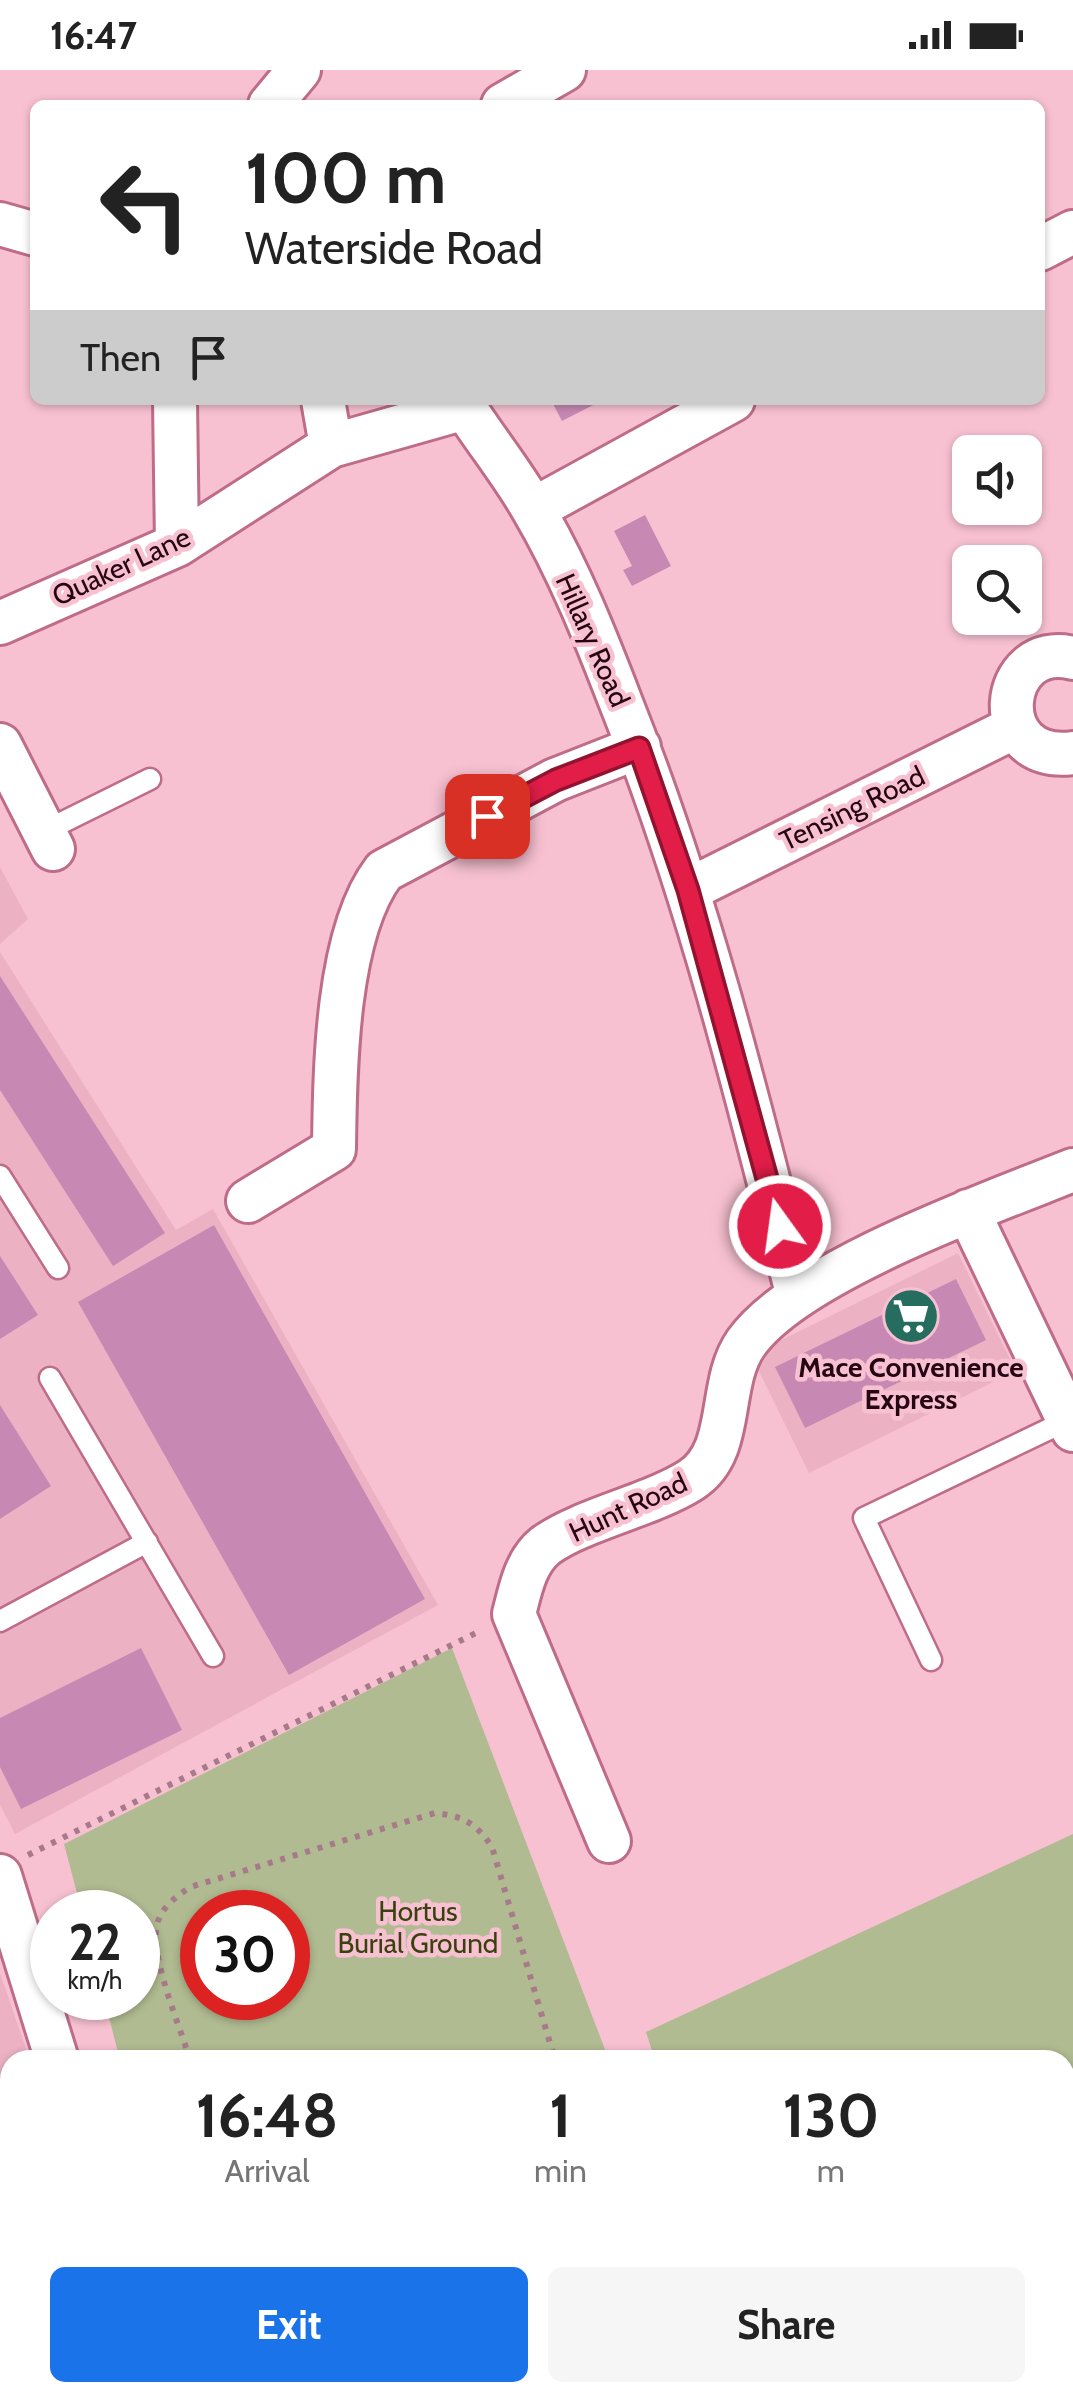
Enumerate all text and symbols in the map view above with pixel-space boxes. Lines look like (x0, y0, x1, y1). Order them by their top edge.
text: 16:47 (50, 12, 137, 59)
text: 100 m (245, 135, 446, 221)
icon: left (80, 140, 210, 270)
text: Waterside Road (245, 221, 543, 275)
icon: arrive (181, 330, 236, 385)
text: Then (80, 334, 161, 381)
map controls (952, 435, 1042, 635)
button: sound (952, 435, 1042, 525)
street label: Quaker Lane (47, 519, 195, 613)
button: search (952, 545, 1042, 635)
street label: Hillary Road (549, 568, 637, 712)
street label: Tensing Road (774, 758, 930, 858)
pin (445, 774, 530, 859)
icon: arrive (460, 789, 515, 844)
position arrow (728, 1174, 832, 1278)
supermarket icon: Mace Convenience Express (881, 1286, 941, 1346)
place label: Mace Convenience Express (798, 1350, 1024, 1416)
street label: Hunt Road (564, 1465, 692, 1549)
speed limit sign: 30 (180, 1890, 310, 2020)
park label: Hortus Burial Ground (338, 1894, 498, 1960)
text: 22 (69, 1912, 121, 1973)
text: km/h (68, 1965, 122, 1995)
text: 16:48 (196, 2079, 338, 2152)
text: 1 (549, 2079, 571, 2152)
text: 130 (782, 2079, 879, 2152)
text: Arrival (224, 2151, 310, 2190)
text: min (534, 2151, 587, 2190)
text: m (817, 2151, 845, 2190)
button: Exit (50, 2267, 528, 2382)
button: Share (548, 2267, 1025, 2382)

